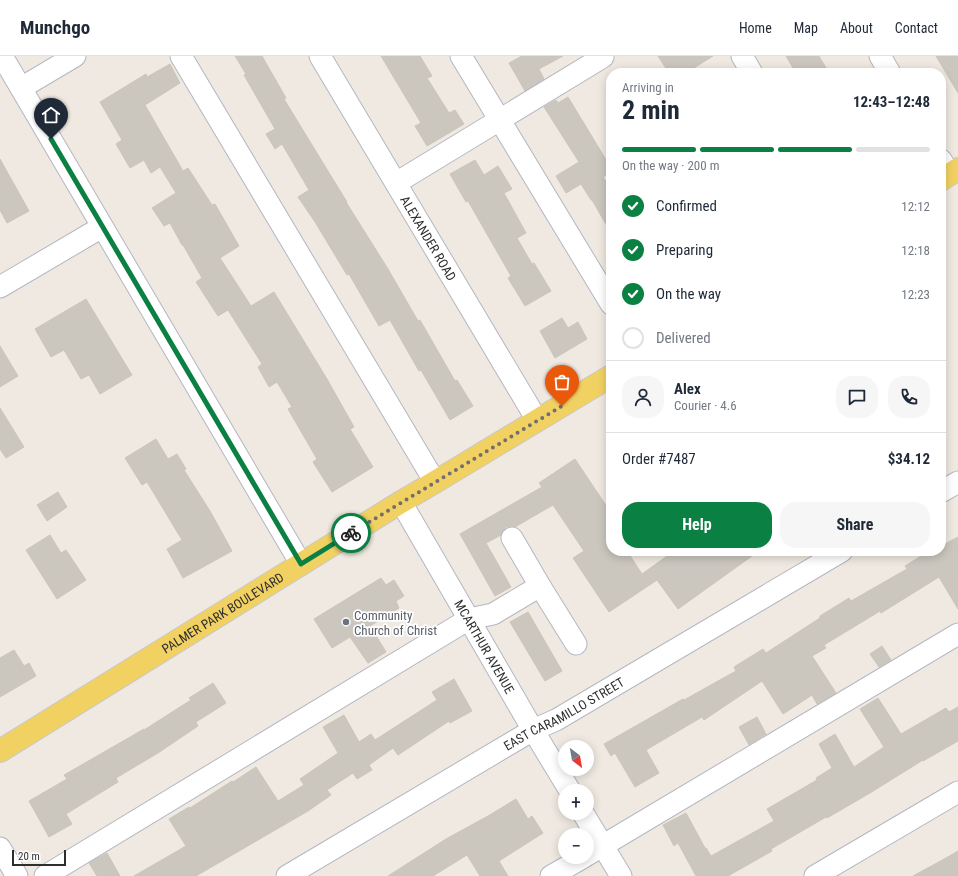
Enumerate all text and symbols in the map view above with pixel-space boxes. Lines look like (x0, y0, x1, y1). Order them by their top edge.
text: Munchgo (20, 16, 90, 39)
text: Home (739, 20, 772, 36)
text: Map (794, 20, 818, 36)
text: About (840, 20, 873, 36)
text: Contact (895, 20, 938, 36)
text: Arriving in (622, 80, 674, 95)
text: 12:43–12:48 (853, 93, 930, 111)
text: 2 min (622, 95, 680, 125)
pin (34, 98, 68, 139)
icon: home (40, 104, 62, 126)
text: On the way · 200 m (622, 158, 719, 173)
street label: ALEXANDER ROAD (397, 193, 460, 283)
icon: check (622, 195, 644, 217)
text: Confirmed (656, 197, 717, 215)
text: 12:12 (901, 199, 930, 214)
icon: check (622, 239, 644, 261)
text: Preparing (656, 241, 713, 259)
text: 12:18 (901, 243, 930, 258)
icon: check (622, 283, 644, 305)
text: On the way (656, 285, 721, 303)
text: 12:23 (901, 287, 930, 302)
text: Delivered (656, 329, 711, 347)
pin (545, 365, 579, 406)
icon: bag (551, 371, 573, 393)
button: person (622, 376, 664, 418)
button: chat (836, 376, 878, 418)
button: phone (888, 376, 930, 418)
text: Alex (674, 380, 701, 398)
text: Courier · 4.6 (674, 398, 737, 413)
text: Order #7487 (622, 450, 696, 468)
text: $34.12 (888, 450, 930, 468)
button: Help (622, 502, 772, 548)
button: Share (780, 502, 930, 548)
courier (331, 513, 371, 553)
icon: bike (340, 522, 362, 544)
street label: PALMER PARK BOULEVARD (159, 569, 286, 656)
street label: MCARTHUR AVENUE (452, 597, 518, 696)
place label: Community Church of Christ (354, 608, 437, 638)
marker: Community Church of Christ (341, 617, 351, 627)
street label: EAST CARAMILLO STREET (501, 674, 627, 753)
north arrow (558, 740, 594, 776)
map controls (558, 740, 594, 864)
button: + (558, 784, 594, 820)
button: − (558, 828, 594, 864)
scale bar (12, 848, 66, 867)
text: 20 m (18, 850, 40, 863)

